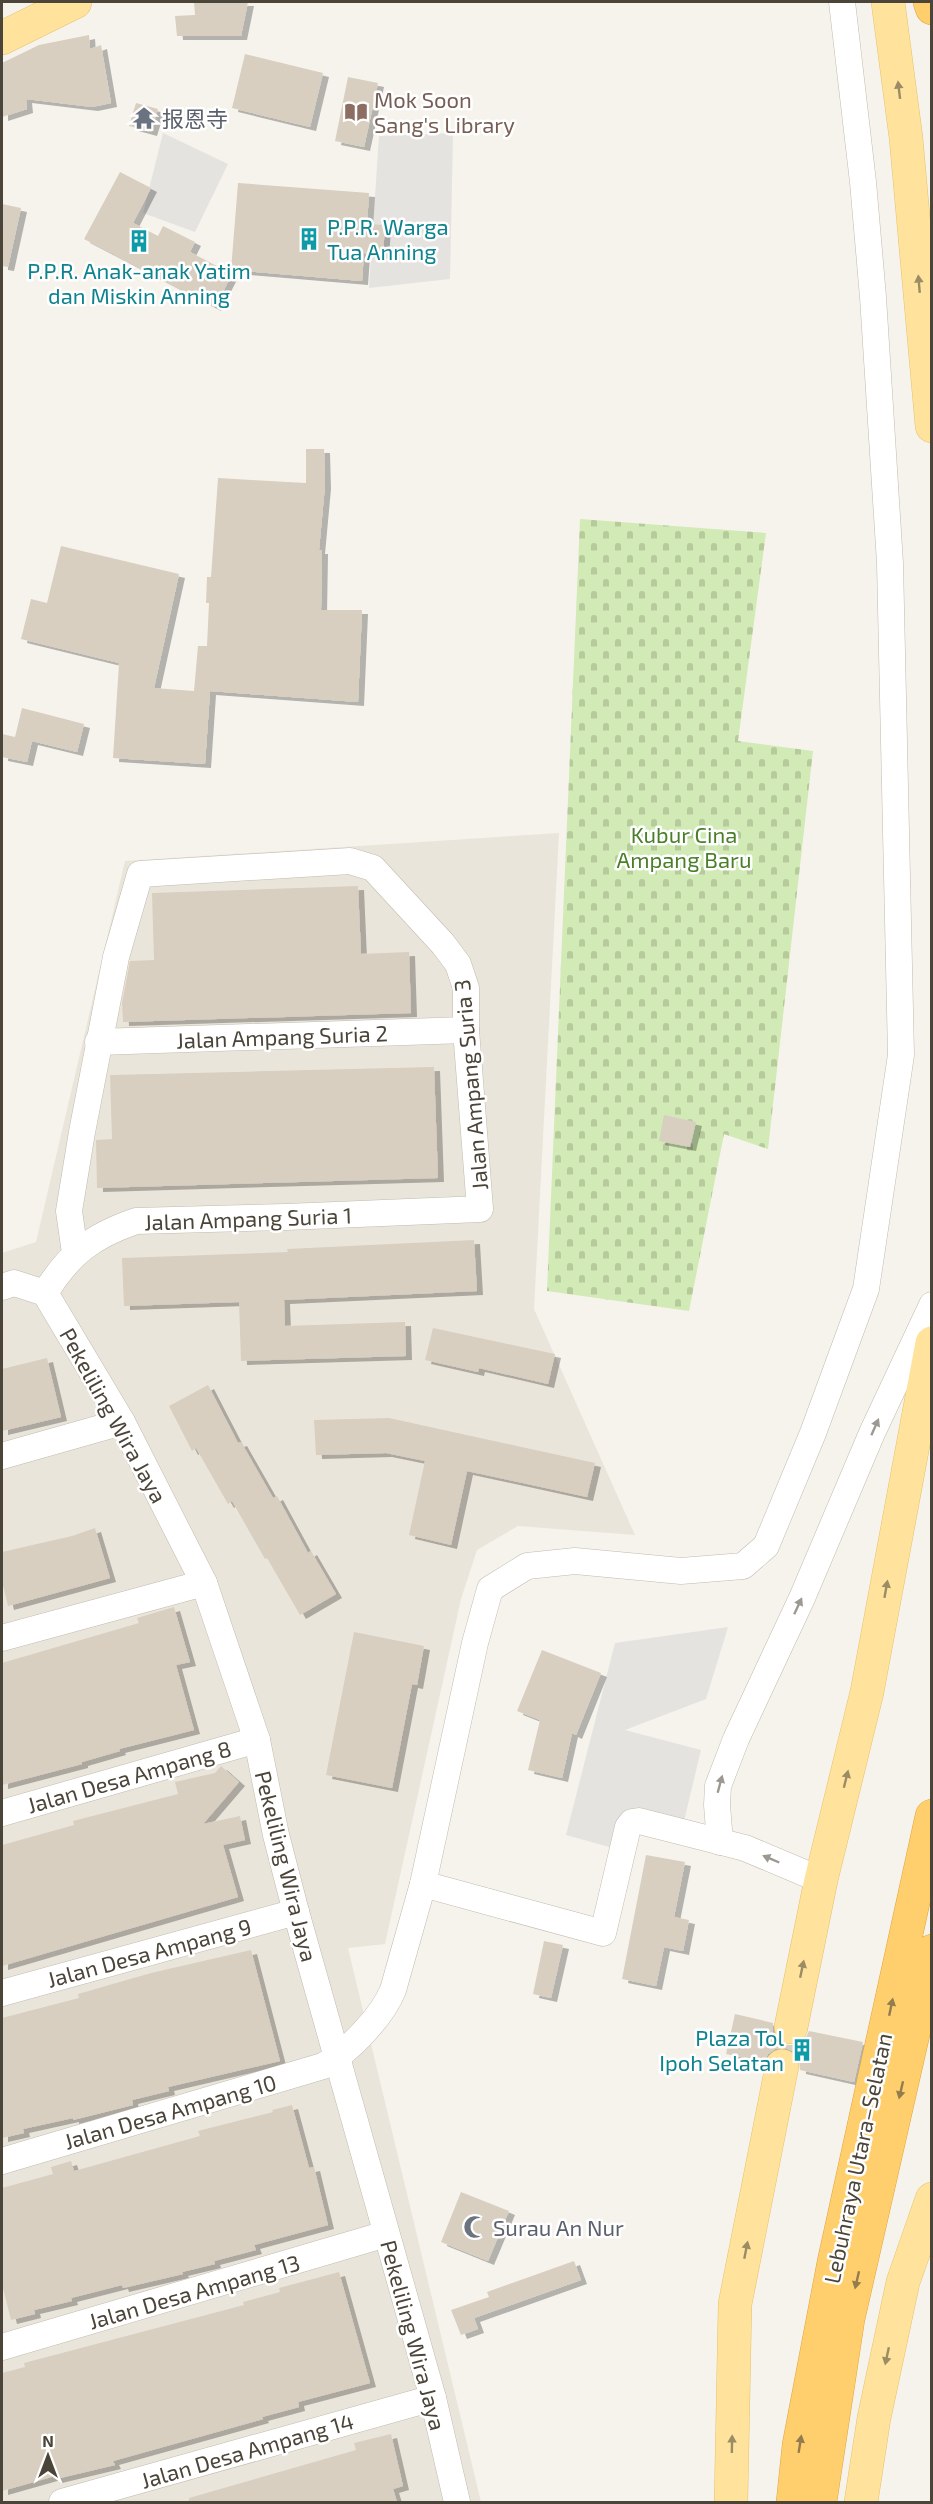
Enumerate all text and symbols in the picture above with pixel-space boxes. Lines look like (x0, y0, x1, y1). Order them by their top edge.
one-way arrow (895, 80, 904, 99)
place label: Mok Soon Sang's Library (374, 86, 515, 137)
library icon: Mok Soon Sang's Library (343, 99, 369, 125)
temple icon: 报恩寺 (131, 105, 157, 131)
place label: 报恩寺 (162, 105, 228, 131)
place label: P.P.R. Warga Tua Anning (327, 213, 449, 264)
building icon: P.P.R. Warga Tua Anning (296, 226, 322, 252)
building icon: P.P.R. Anak-anak Yatim dan Miskin Anning (126, 228, 152, 254)
place label: P.P.R. Anak-anak Yatim dan Miskin Anning (27, 257, 251, 308)
one-way arrow (914, 274, 924, 293)
park label: Kubur Cina Ampang Baru (617, 821, 751, 872)
street label: Jalan Ampang Suria 3 (448, 979, 492, 1191)
street label: Jalan Ampang Suria 2 (176, 1019, 388, 1053)
street label: Jalan Ampang Suria 1 (144, 1201, 352, 1235)
street label: Pekeliling Wira Jaya (55, 1323, 173, 1507)
one-way arrow (870, 1417, 880, 1435)
one-way arrow (882, 1579, 891, 1598)
one-way arrow (794, 1597, 803, 1614)
street label: Jalan Desa Ampang 8 (24, 1734, 234, 1818)
street label: Pekeliling Wira Jaya (251, 1768, 323, 1964)
one-way arrow (841, 1770, 851, 1789)
one-way arrow (716, 1775, 726, 1793)
one-way arrow (762, 1854, 780, 1863)
street label: Jalan Desa Ampang 9 (44, 1912, 254, 1992)
one-way arrow (798, 1960, 808, 1979)
one-way arrow (886, 1998, 896, 2016)
place label: Plaza Tol Ipoh Selatan (659, 2024, 784, 2075)
street label: Lebuhraya Utara–Selatan (818, 2031, 896, 2285)
building icon: Plaza Tol Ipoh Selatan (789, 2037, 815, 2063)
street label: Jalan Desa Ampang 10 (61, 2068, 279, 2154)
one-way arrow (895, 2081, 905, 2099)
mosque icon: Surau An Nur (462, 2214, 488, 2240)
place label: Surau An Nur (493, 2214, 624, 2240)
street label: Pekeliling Wira Jaya (376, 2237, 452, 2433)
one-way arrow (742, 2240, 751, 2259)
street label: Jalan Desa Ampang 13 (85, 2248, 303, 2334)
one-way arrow (852, 2271, 861, 2290)
one-way arrow (882, 2347, 892, 2366)
street label: Jalan Desa Ampang 14 (138, 2407, 356, 2493)
north arrow (18, 2426, 78, 2486)
text: N (42, 2431, 54, 2450)
one-way arrow (727, 2435, 737, 2454)
one-way arrow (795, 2435, 804, 2454)

